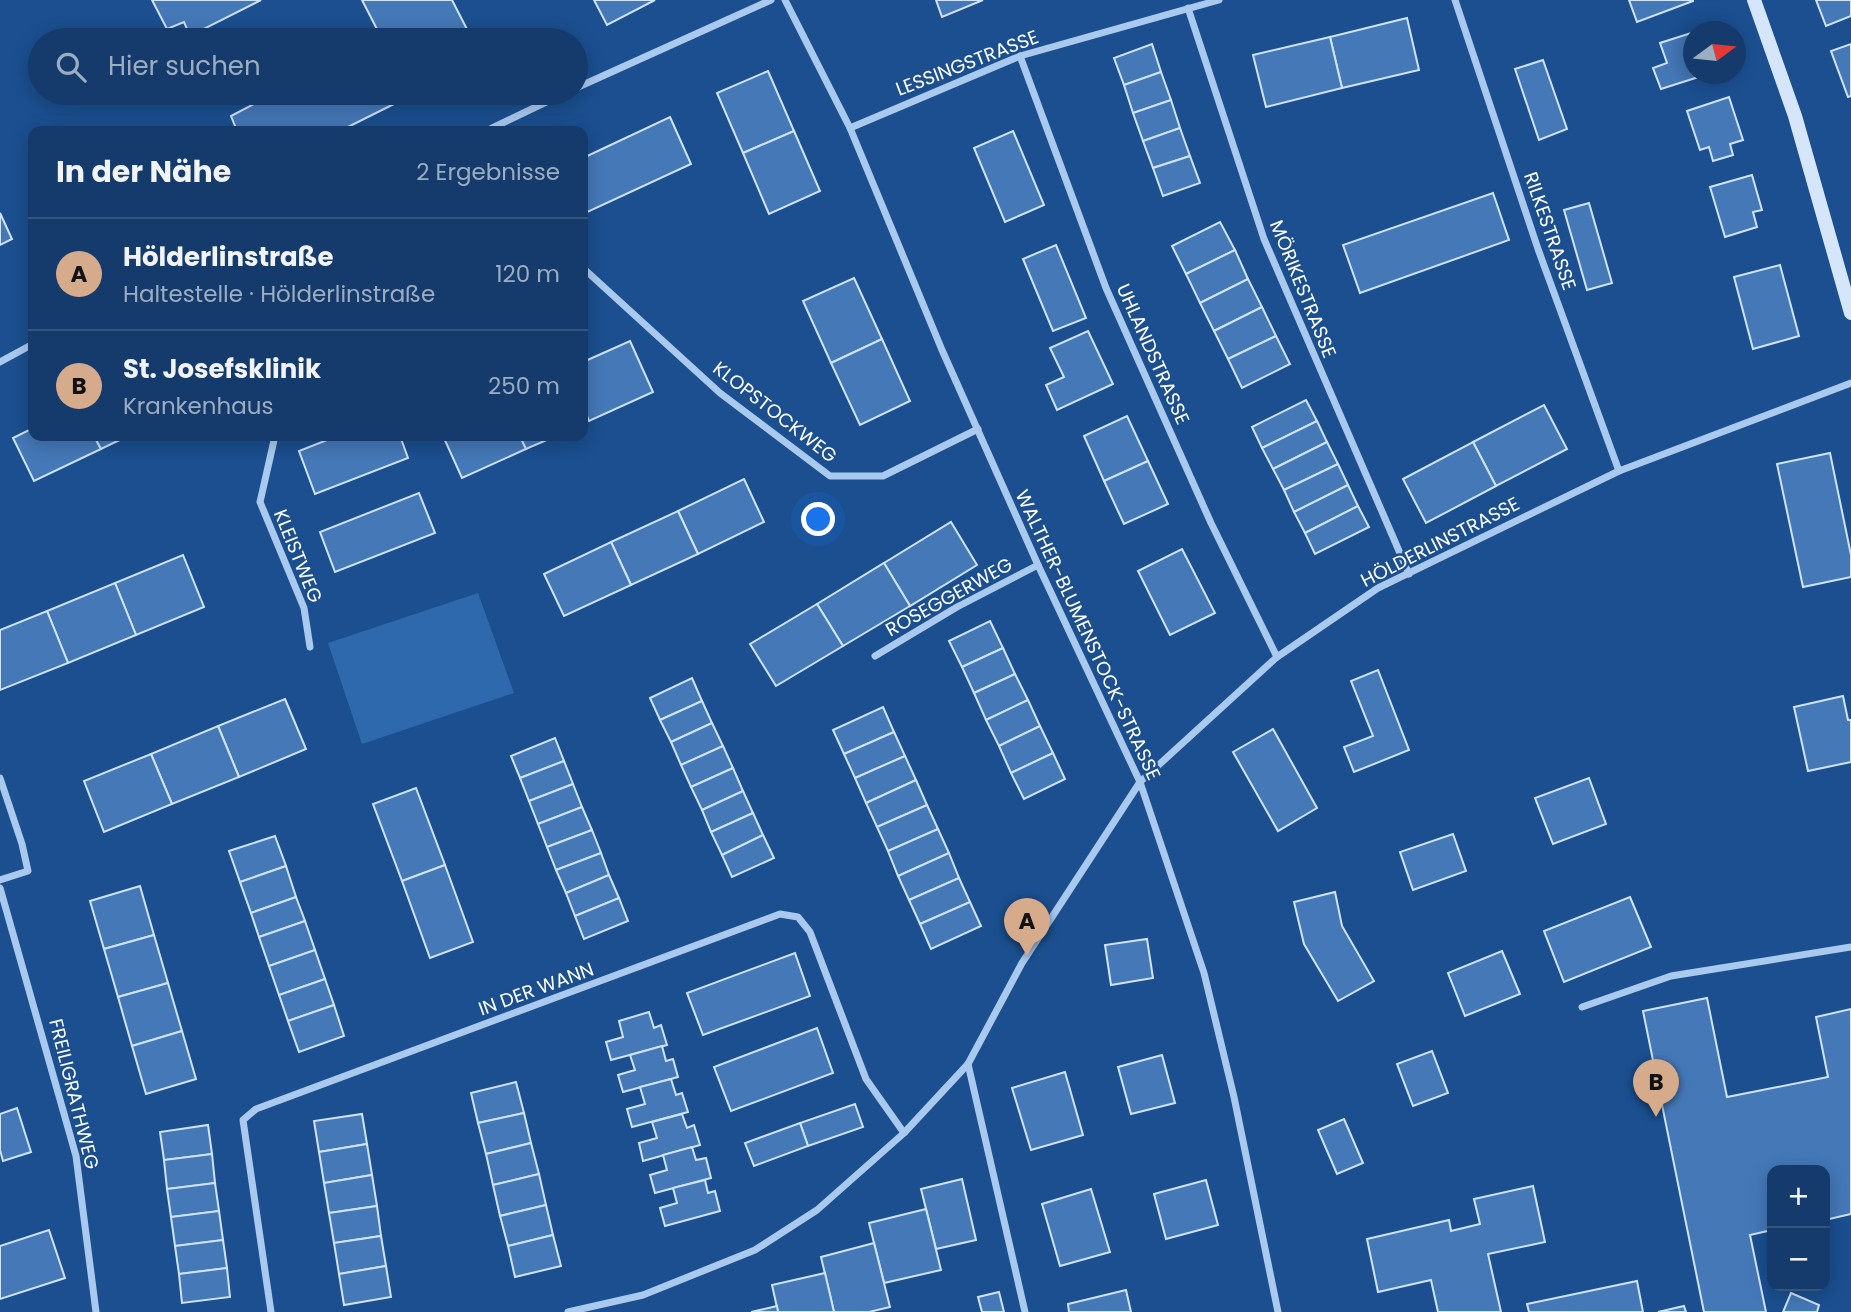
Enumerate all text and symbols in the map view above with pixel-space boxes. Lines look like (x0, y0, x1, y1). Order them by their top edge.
north arrow (1683, 21, 1746, 84)
street label: LESSINGSTRASSE (892, 23, 1042, 103)
search box (28, 28, 588, 105)
icon: search (52, 48, 90, 86)
text: Hier suchen (108, 48, 261, 84)
text: In der Nähe (56, 150, 231, 193)
text: 2 Ergebnisse (416, 156, 560, 188)
street label: RILKESTRASSE (1517, 168, 1583, 294)
street label: MÖRIKESTRASSE (1263, 216, 1343, 362)
text: Hölderlinstraße (123, 239, 334, 275)
text: A (71, 258, 87, 290)
text: 120 m (495, 258, 560, 290)
text: Haltestelle · Hölderlinstraße (123, 278, 435, 310)
street label: UHLANDSTRASSE (1110, 279, 1196, 429)
text: St. Josefsklinik (123, 351, 321, 387)
street label: KLOPSTOCKWEG (707, 355, 843, 469)
text: B (71, 370, 87, 402)
text: 250 m (488, 370, 560, 402)
text: Krankenhaus (123, 390, 273, 422)
street label: WALTHER-BLUMENSTOCK-STRASSE (1009, 485, 1167, 785)
street label: HÖLDERLINSTRASSE (1356, 490, 1524, 594)
your location (801, 502, 835, 536)
street label: KLEISTWEG (267, 505, 329, 607)
street label: ROSEGGERWEG (881, 551, 1017, 643)
pin: A (1004, 898, 1050, 956)
street label: IN DER WANN (475, 956, 597, 1022)
street label: FREILIGRATHWEG (42, 1016, 106, 1172)
pin: B (1633, 1059, 1679, 1117)
map controls (1767, 1165, 1830, 1291)
button: + (1767, 1165, 1830, 1228)
button: − (1767, 1228, 1830, 1291)

